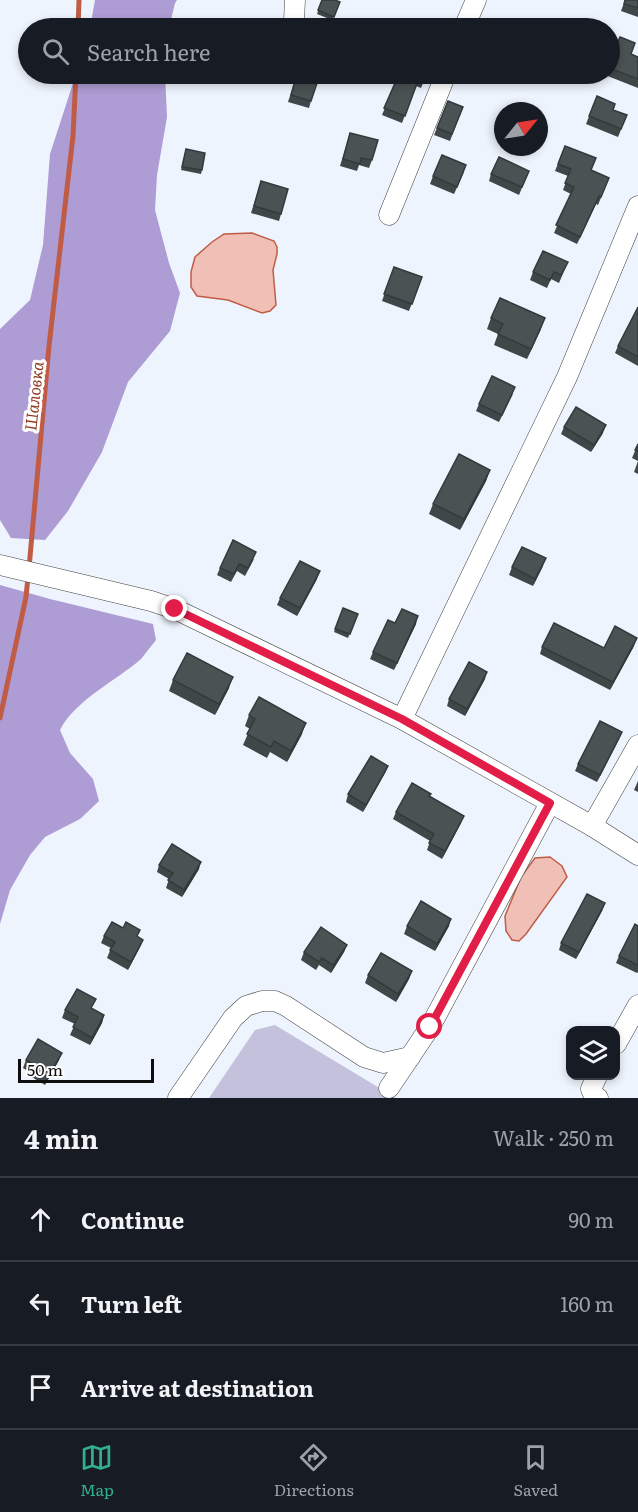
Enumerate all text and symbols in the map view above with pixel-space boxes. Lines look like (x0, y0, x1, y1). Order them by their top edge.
search box (18, 18, 620, 84)
icon: search (39, 35, 72, 68)
text: Search here (87, 35, 210, 68)
north arrow (494, 102, 548, 156)
water label: Шаловка (17, 359, 49, 432)
route end (161, 595, 187, 621)
route start (416, 1013, 442, 1039)
map controls (566, 1026, 620, 1080)
button: layers (566, 1026, 620, 1080)
scale bar (18, 1056, 154, 1084)
text: 50 m (27, 1057, 63, 1081)
text: 4 min (24, 1118, 98, 1157)
text: Walk · 250 m (493, 1122, 614, 1152)
icon: ahead (24, 1203, 57, 1236)
text: Continue (81, 1203, 184, 1236)
text: 90 m (569, 1204, 614, 1234)
icon: left (24, 1287, 57, 1320)
text: Turn left (81, 1287, 182, 1320)
text: 160 m (560, 1288, 614, 1318)
icon: arrive (24, 1371, 57, 1404)
text: Arrive at destination (81, 1371, 314, 1404)
tab: Map (80, 1441, 114, 1501)
tab: Directions (274, 1441, 354, 1501)
tab: Saved (514, 1441, 558, 1501)

